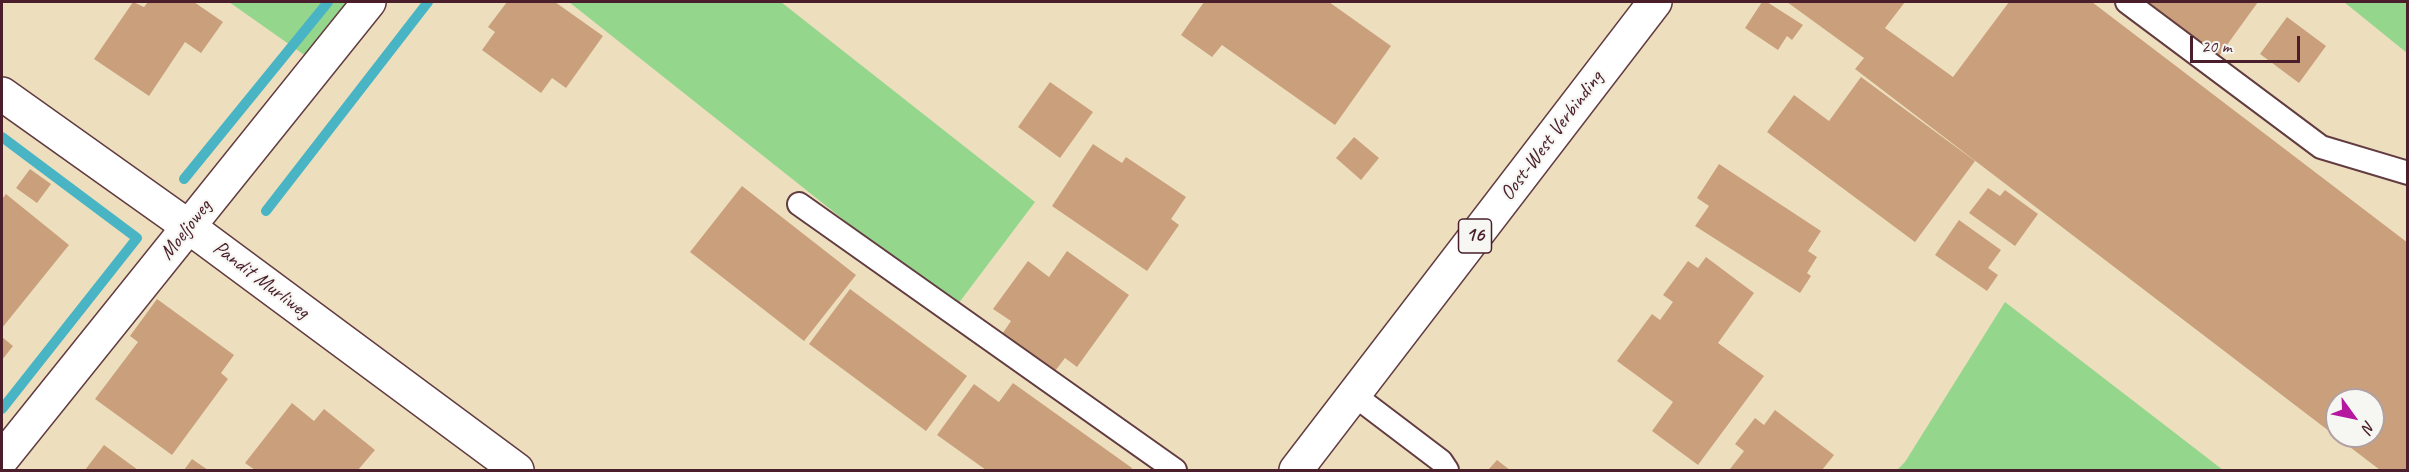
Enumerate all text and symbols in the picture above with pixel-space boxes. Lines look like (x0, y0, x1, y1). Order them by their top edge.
scale bar (2193, 24, 2302, 62)
text: 20 m (2201, 35, 2232, 57)
street label: Oost-West Verbinding (1495, 66, 1609, 206)
street label: Moeljoweg (155, 195, 217, 265)
road number: 16 (1458, 219, 1492, 253)
street label: Pandit Murliweg (208, 235, 314, 325)
north arrow (2325, 388, 2385, 448)
text: N (2357, 417, 2380, 436)

